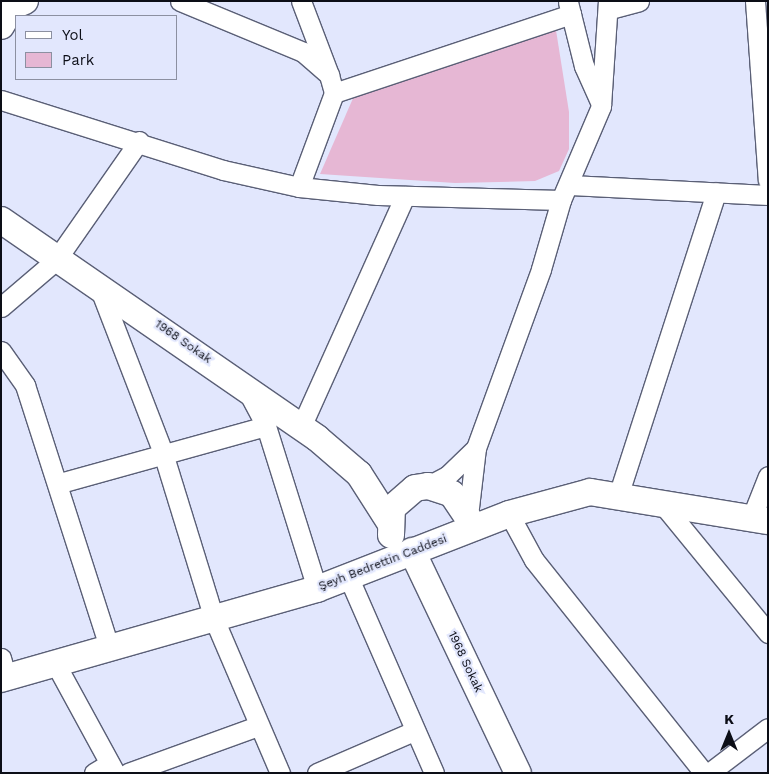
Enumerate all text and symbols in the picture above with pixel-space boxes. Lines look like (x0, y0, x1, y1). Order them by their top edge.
legend (15, 15, 178, 80)
text: Yol (62, 26, 83, 44)
text: Park (62, 51, 94, 69)
street label: 1968 Sokak (152, 317, 214, 367)
street label: Şeyh Bedrettin Caddesi (317, 532, 449, 594)
street label: 1968 Sokak (445, 629, 485, 695)
north arrow (704, 709, 754, 759)
text: K (724, 711, 734, 727)

